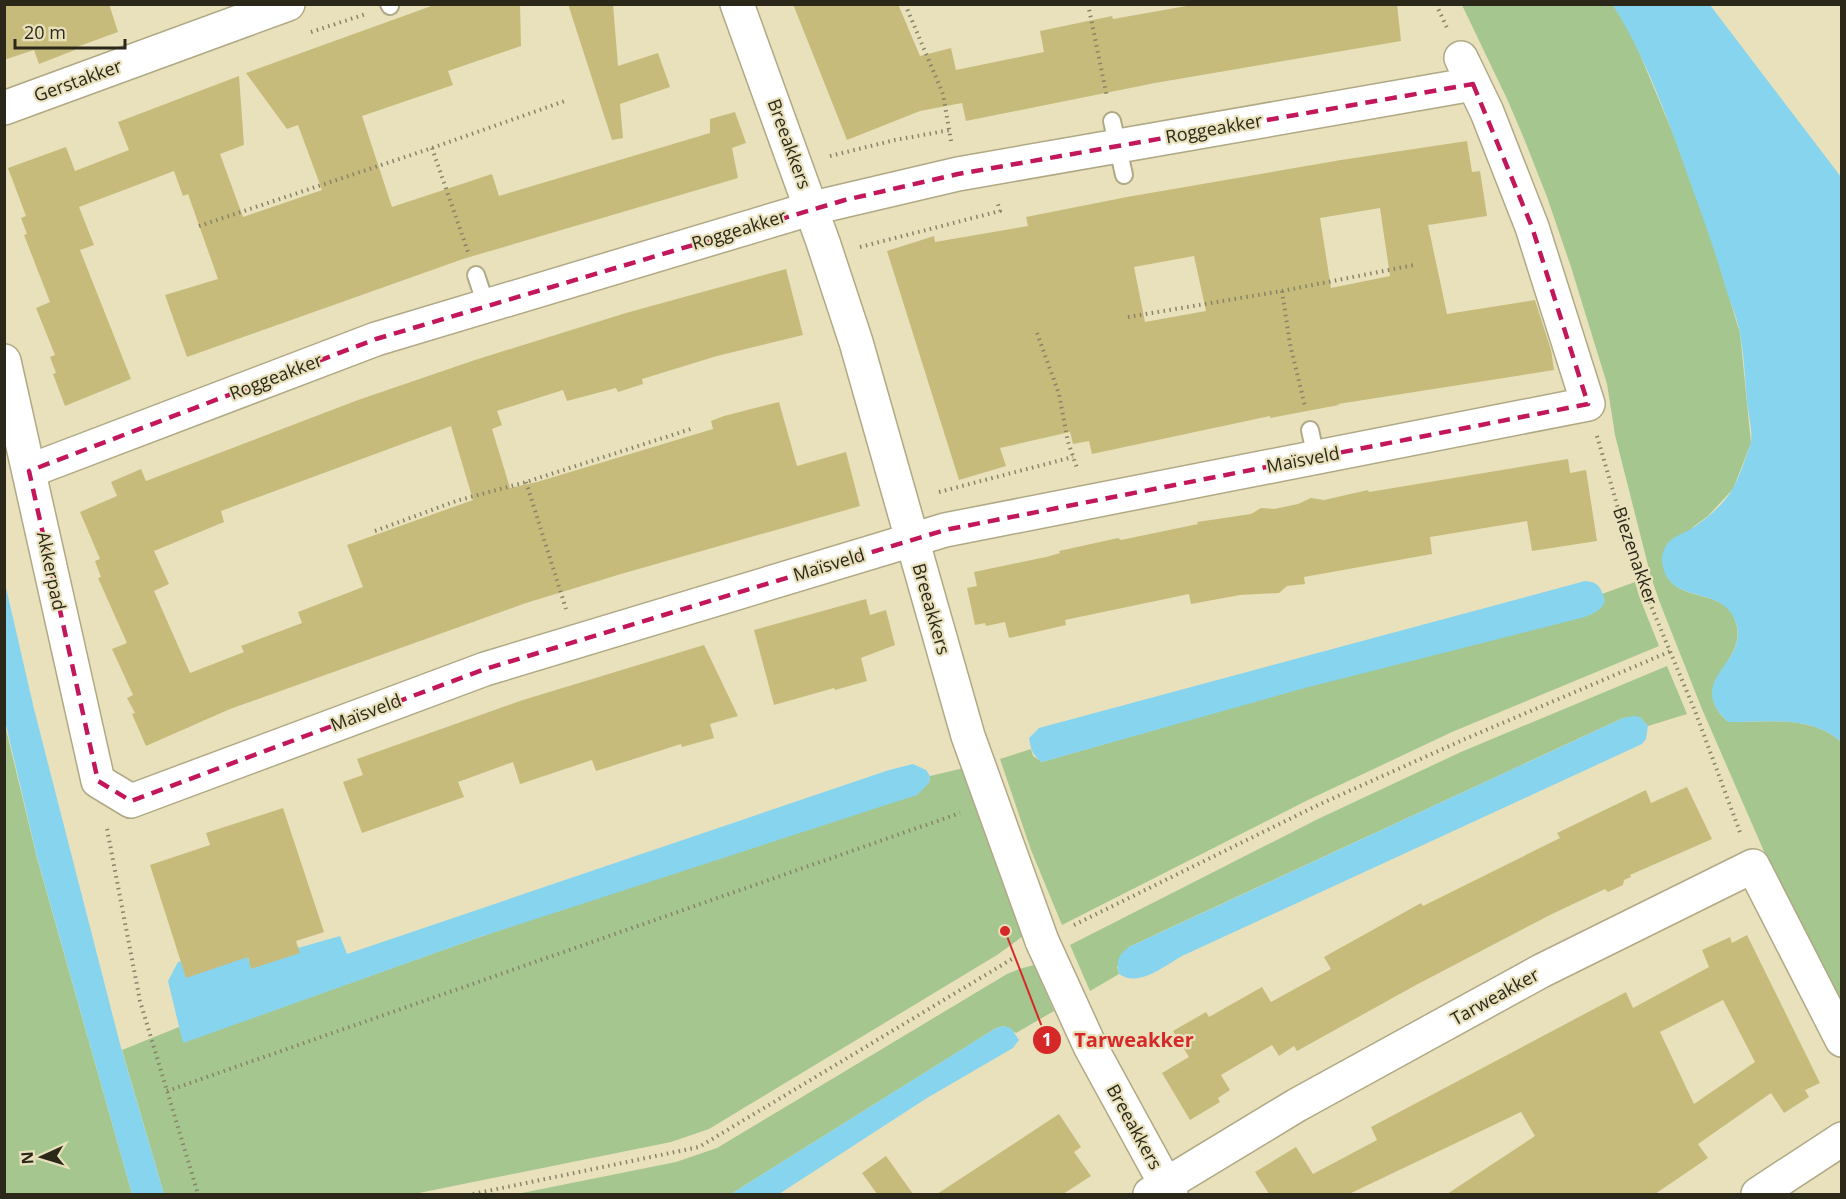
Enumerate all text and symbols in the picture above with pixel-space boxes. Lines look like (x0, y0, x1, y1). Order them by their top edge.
scale bar (15, 12, 124, 50)
text: 20 m (24, 20, 66, 44)
street label: Gerstakker (30, 53, 126, 107)
street label: Breeakkers (763, 95, 817, 192)
street label: Roggeakker (1163, 108, 1265, 148)
street label: Roggeakker (688, 203, 790, 255)
street label: Roggeakker (226, 347, 326, 405)
street label: Maïsveld (1264, 440, 1341, 478)
street label: Biezenakker (1608, 503, 1664, 609)
street label: Akkerpad (32, 529, 72, 612)
street label: Maïsveld (790, 542, 868, 586)
street label: Breeakkers (907, 560, 956, 657)
street label: Maïsveld (327, 688, 404, 737)
street label: Tarweakker (1446, 962, 1544, 1030)
callout: Tarweakker (1032, 1021, 1205, 1059)
text: Tarweakker (1074, 1026, 1194, 1053)
text: 1 (1042, 1027, 1052, 1051)
street label: Breeakkers (1102, 1080, 1168, 1174)
north arrow (12, 1127, 72, 1187)
text: N (16, 1151, 38, 1165)

